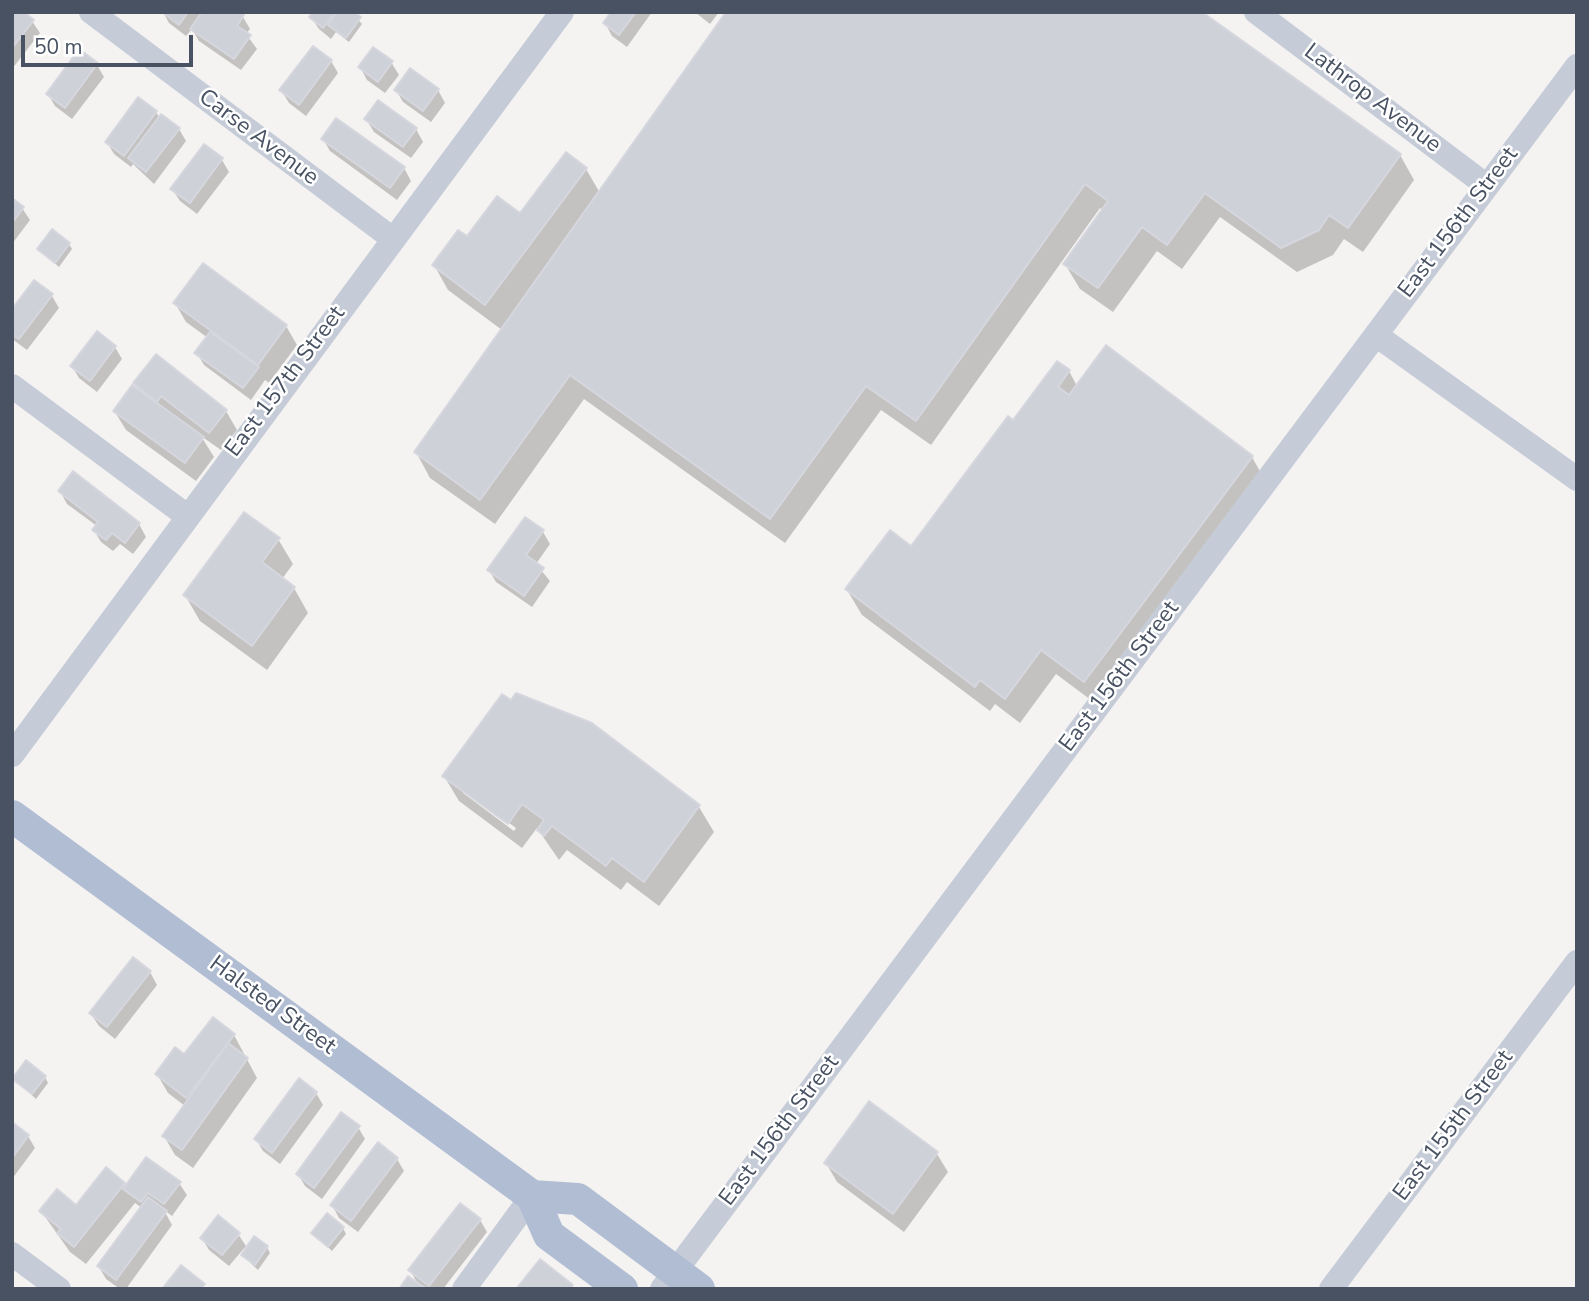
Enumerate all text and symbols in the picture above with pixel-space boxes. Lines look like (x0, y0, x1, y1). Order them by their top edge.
scale bar (24, 21, 196, 65)
text: 50 m (34, 33, 83, 61)
street label: Lathrop Avenue (1298, 39, 1446, 159)
street label: Carse Avenue (193, 84, 323, 192)
street label: East 156th Street (1393, 142, 1525, 304)
street label: East 157th Street (220, 301, 352, 463)
street label: East 156th Street (1054, 596, 1186, 758)
street label: Halsted Street (203, 951, 341, 1061)
street label: East 155th Street (1388, 1045, 1520, 1207)
street label: East 156th Street (714, 1050, 846, 1212)

